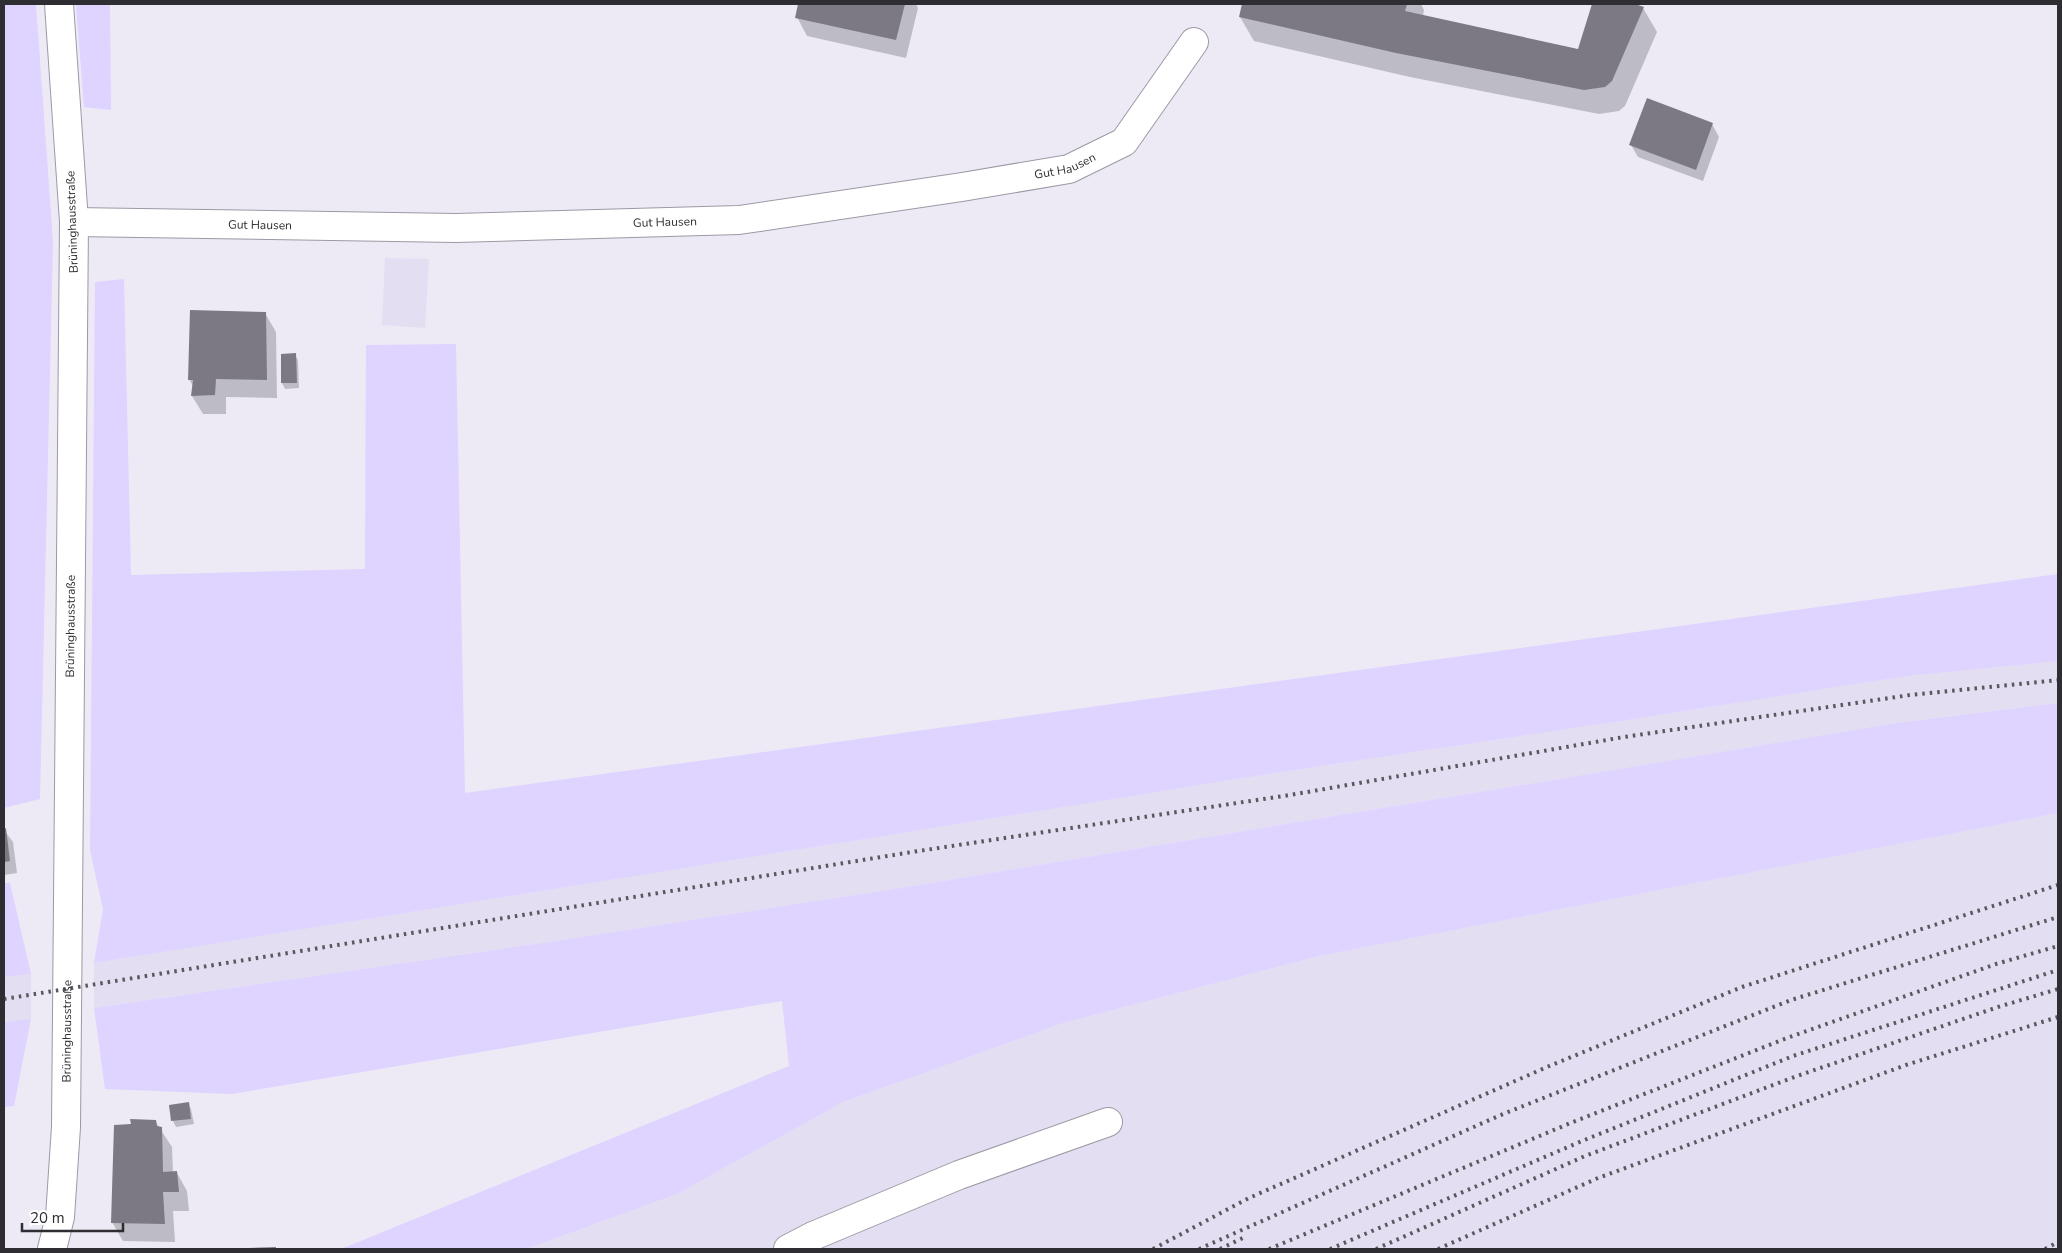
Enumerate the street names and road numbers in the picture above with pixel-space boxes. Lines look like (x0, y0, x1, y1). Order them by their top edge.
street label: Gut Hausen (1033, 149, 1098, 183)
street label: Brüninghausstraße (62, 170, 82, 274)
street label: Gut Hausen (633, 213, 697, 231)
street label: Gut Hausen (228, 216, 292, 233)
street label: Brüninghausstraße (62, 575, 79, 678)
street label: Brüninghausstraße (58, 980, 75, 1083)

